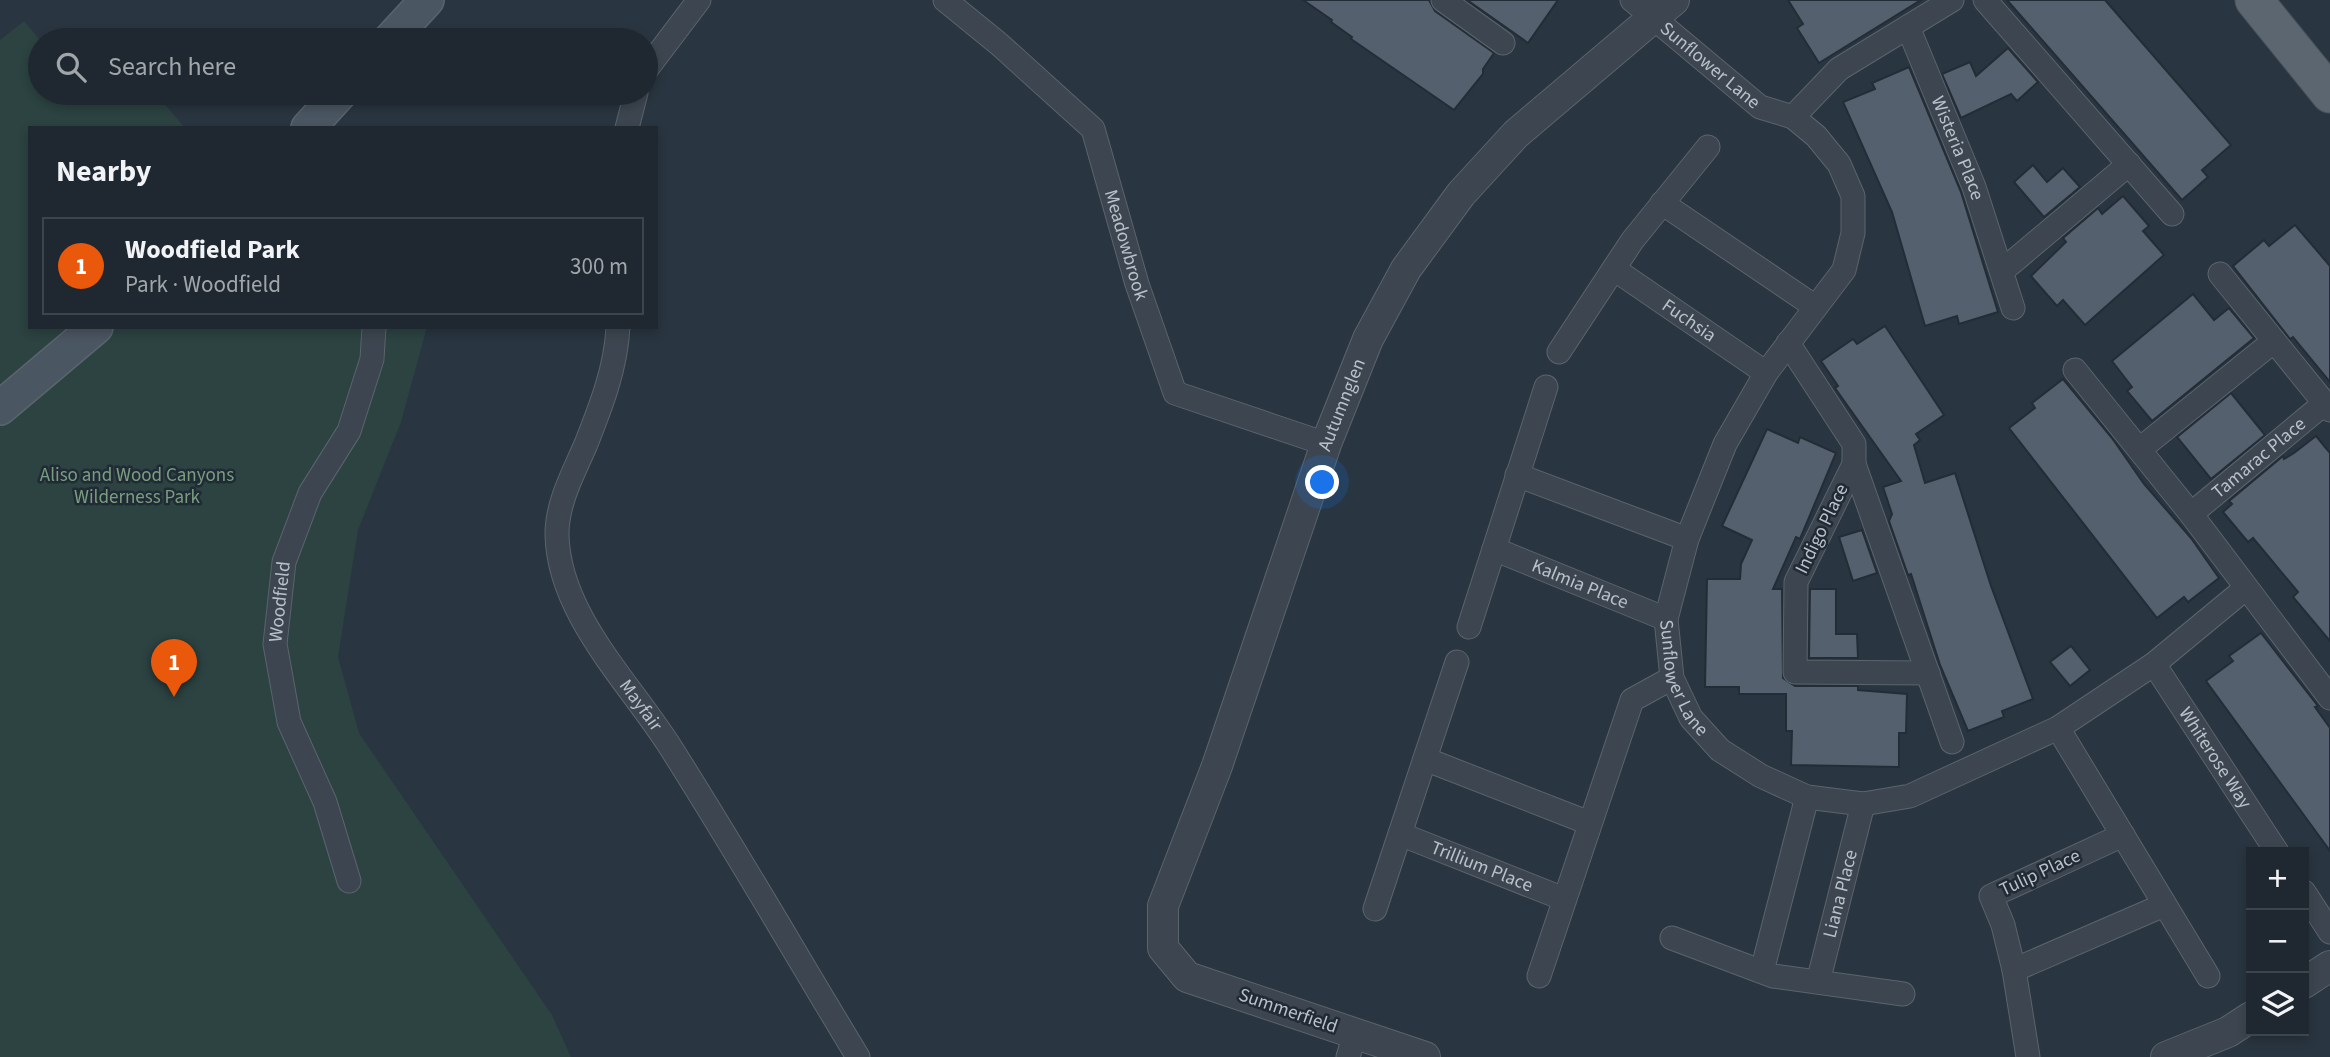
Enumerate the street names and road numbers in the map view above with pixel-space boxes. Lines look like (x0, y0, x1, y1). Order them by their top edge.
street label: Sunflower Lane (1654, 15, 1766, 115)
street label: Wisteria Place (1924, 92, 1991, 204)
street label: Meadowbrook (1097, 187, 1155, 305)
street label: Fuchsia (1656, 292, 1722, 349)
street label: Autumnglen (1311, 354, 1372, 455)
street label: Tamarac Place (2206, 411, 2312, 505)
street label: Indigo Place (1789, 480, 1855, 578)
street label: Kalmia Place (1528, 552, 1633, 616)
street label: Woodfield (262, 560, 297, 644)
street label: Sunflower Lane (1653, 618, 1715, 742)
street label: Mayfair (613, 674, 669, 737)
street label: Whiterose Way (2172, 702, 2259, 814)
street label: Trillium Place (1427, 834, 1537, 899)
street label: Tulip Place (1995, 843, 2085, 903)
street label: Liana Place (1816, 847, 1864, 941)
street label: Summerfield (1235, 981, 1341, 1041)

